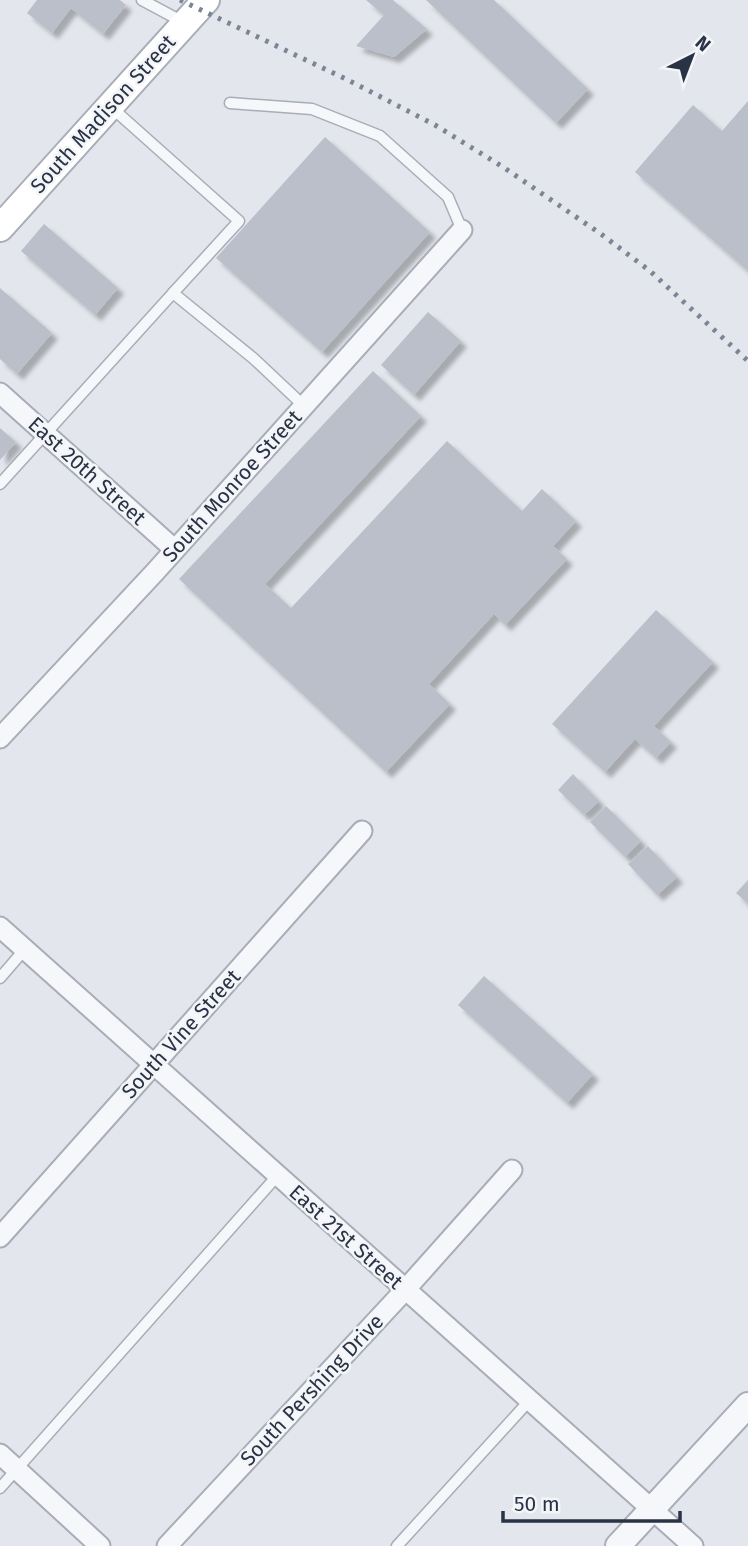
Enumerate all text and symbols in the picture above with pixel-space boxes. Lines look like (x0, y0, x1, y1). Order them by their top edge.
north arrow (657, 21, 727, 91)
street label: South Madison Street (25, 29, 181, 199)
text: N (691, 31, 715, 57)
street label: South Monroe Street (157, 404, 308, 568)
street label: East 20th Street (23, 411, 152, 531)
street label: South Vine Street (116, 964, 246, 1104)
street label: East 21st Street (284, 1179, 409, 1295)
street label: South Pershing Drive (235, 1309, 389, 1471)
scale bar (503, 1480, 680, 1524)
text: 50 m (514, 1491, 560, 1517)

